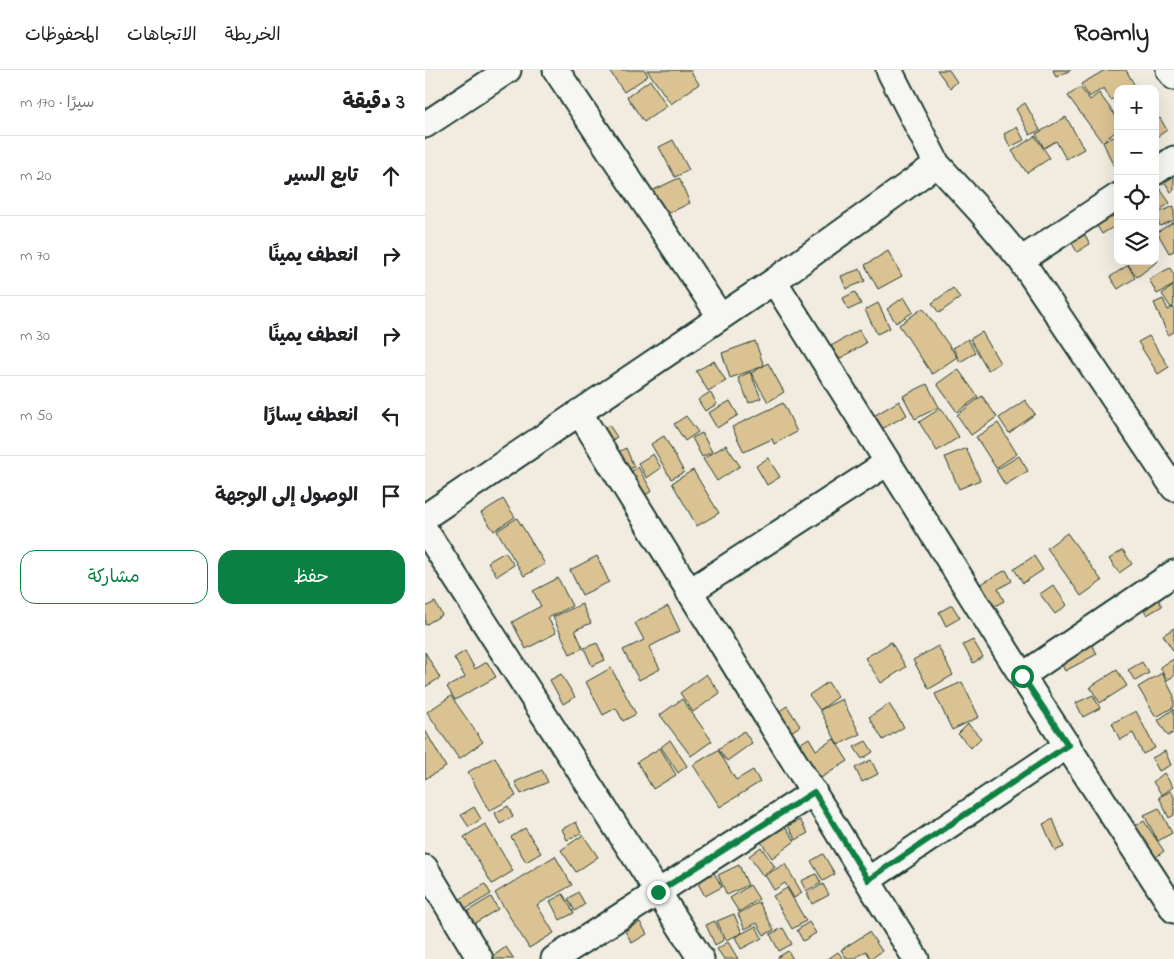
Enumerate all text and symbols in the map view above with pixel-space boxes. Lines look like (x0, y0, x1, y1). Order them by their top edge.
text: Roamly (1074, 17, 1149, 52)
text: المحفوظات (25, 23, 99, 49)
text: الاتجاهات (127, 23, 197, 49)
text: الخريطة (225, 23, 281, 49)
map controls (1114, 85, 1159, 265)
button: + (1114, 85, 1159, 130)
text: 3 دقيقة (343, 88, 405, 118)
text: سيرًا · 170 m (20, 91, 94, 115)
button: − (1114, 130, 1159, 175)
icon: ahead (377, 162, 405, 190)
text: تابع السير (286, 163, 358, 190)
text: 20 m (20, 164, 51, 188)
button: locate (1114, 175, 1159, 220)
button: layers (1114, 220, 1159, 265)
icon: right (377, 242, 405, 270)
text: انعطف يمينًا (268, 243, 358, 270)
text: 70 m (20, 244, 50, 268)
icon: right (377, 322, 405, 350)
text: انعطف يمينًا (268, 323, 358, 350)
text: 30 m (20, 324, 50, 348)
icon: left (377, 402, 405, 430)
text: انعطف يسارًا (263, 403, 358, 430)
text: 50 m (20, 404, 53, 428)
icon: arrive (377, 482, 405, 510)
text: الوصول إلى الوجهة (215, 483, 358, 510)
button: مشاركة (20, 550, 208, 604)
button: حفظ (218, 550, 405, 604)
route start (1011, 665, 1034, 688)
route end (647, 881, 670, 904)

